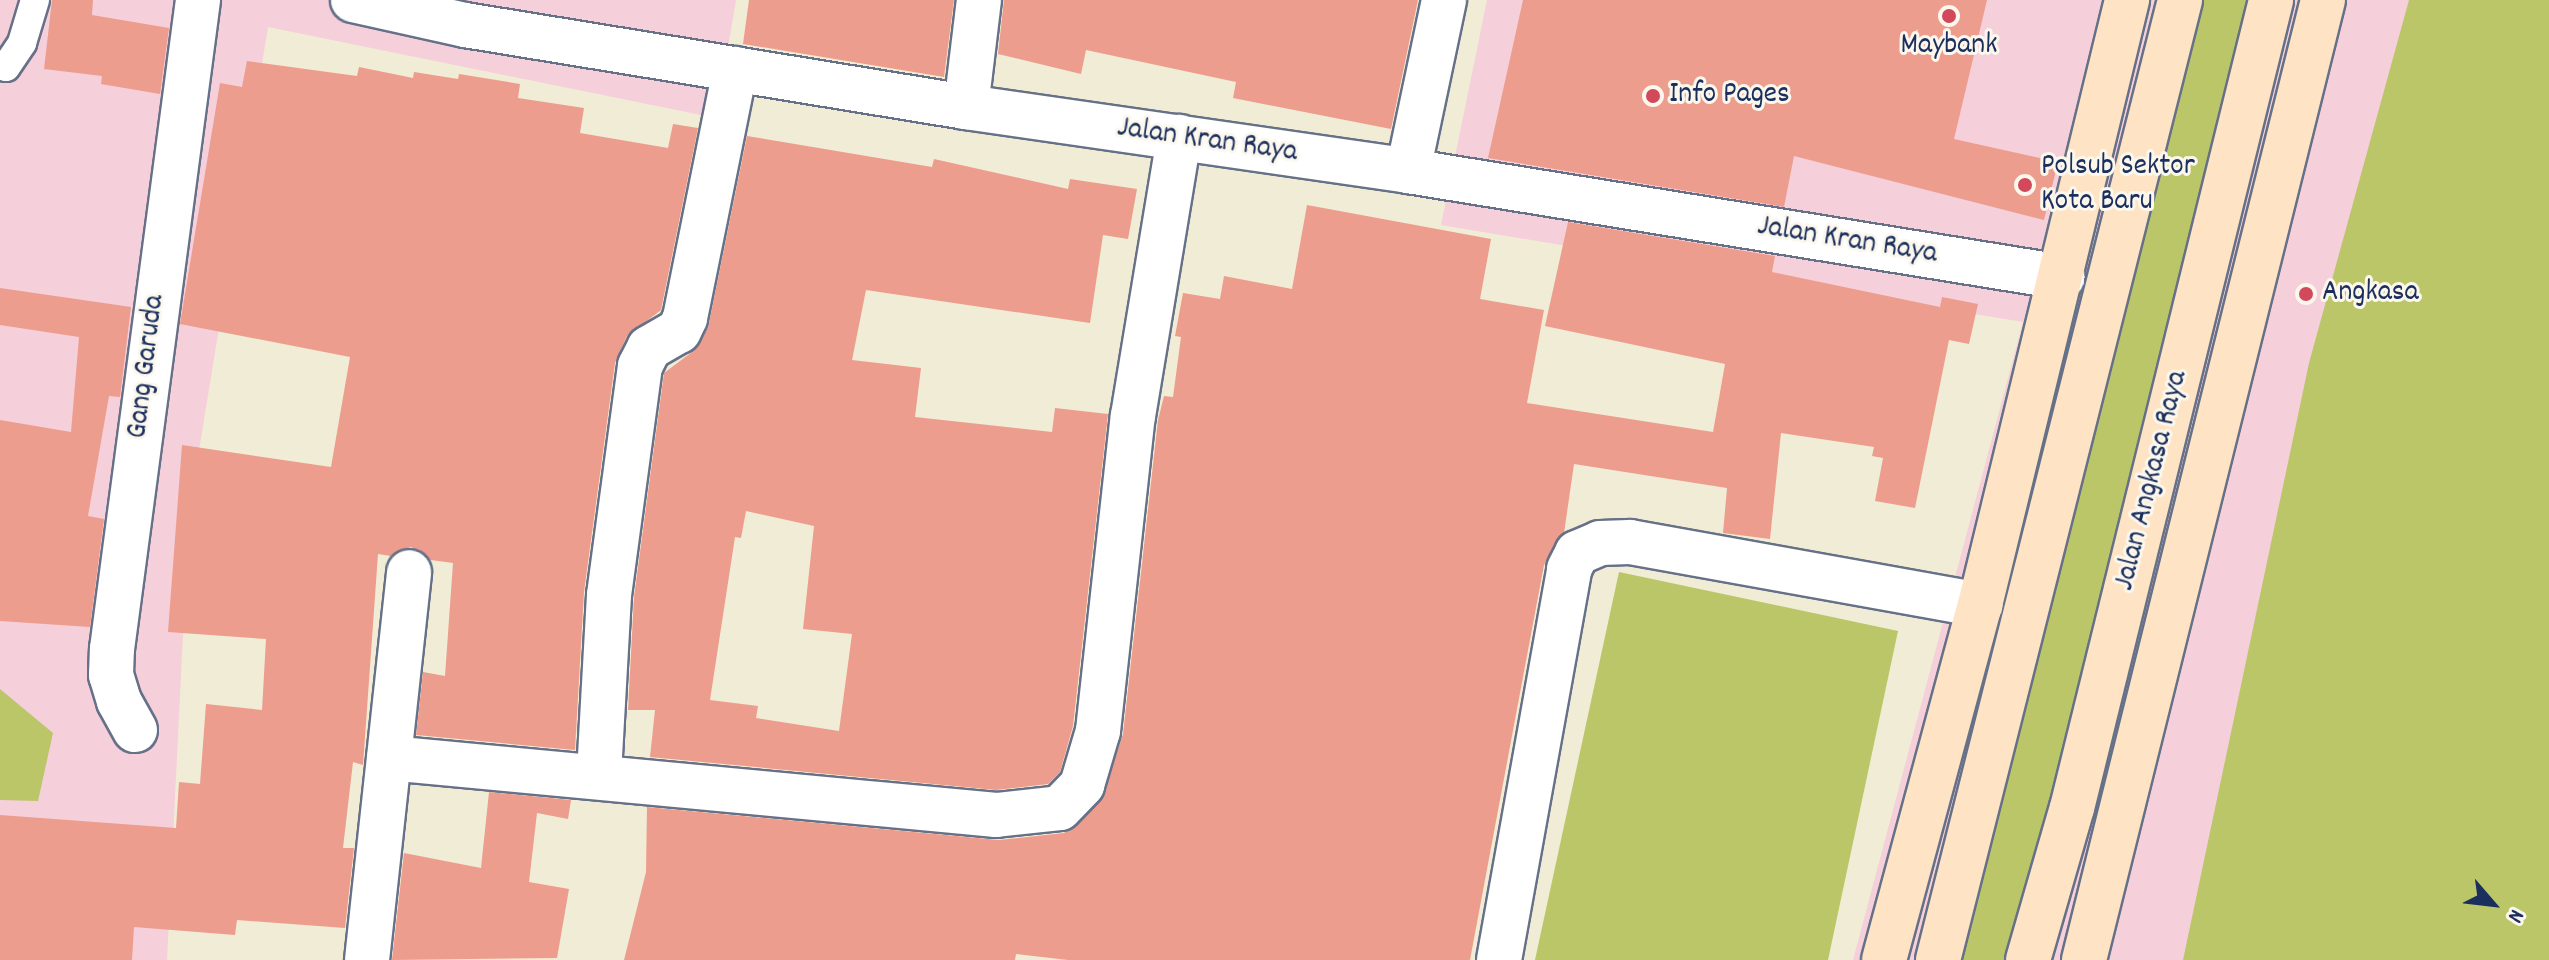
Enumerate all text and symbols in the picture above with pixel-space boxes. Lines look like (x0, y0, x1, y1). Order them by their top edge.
marker: Maybank (1940, 7, 1958, 25)
place label: Maybank (1900, 29, 1998, 65)
place label: Info Pages (1669, 78, 1790, 114)
marker: Info Pages (1644, 87, 1662, 105)
street label: Jalan Kran Raya (1115, 112, 1299, 172)
place label: Polsub Sektor Kota Baru (2041, 150, 2195, 220)
marker: Polsub Sektor Kota Baru (2016, 176, 2034, 194)
street label: Jalan Kran Raya (1754, 210, 1940, 274)
place label: Angkasa (2322, 276, 2418, 312)
marker: Angkasa (2297, 285, 2315, 303)
street label: Gang Garuda (121, 293, 175, 441)
street label: Jalan Angkasa Raya (2108, 367, 2198, 595)
north arrow (2453, 864, 2533, 944)
text: N (2498, 903, 2531, 928)

